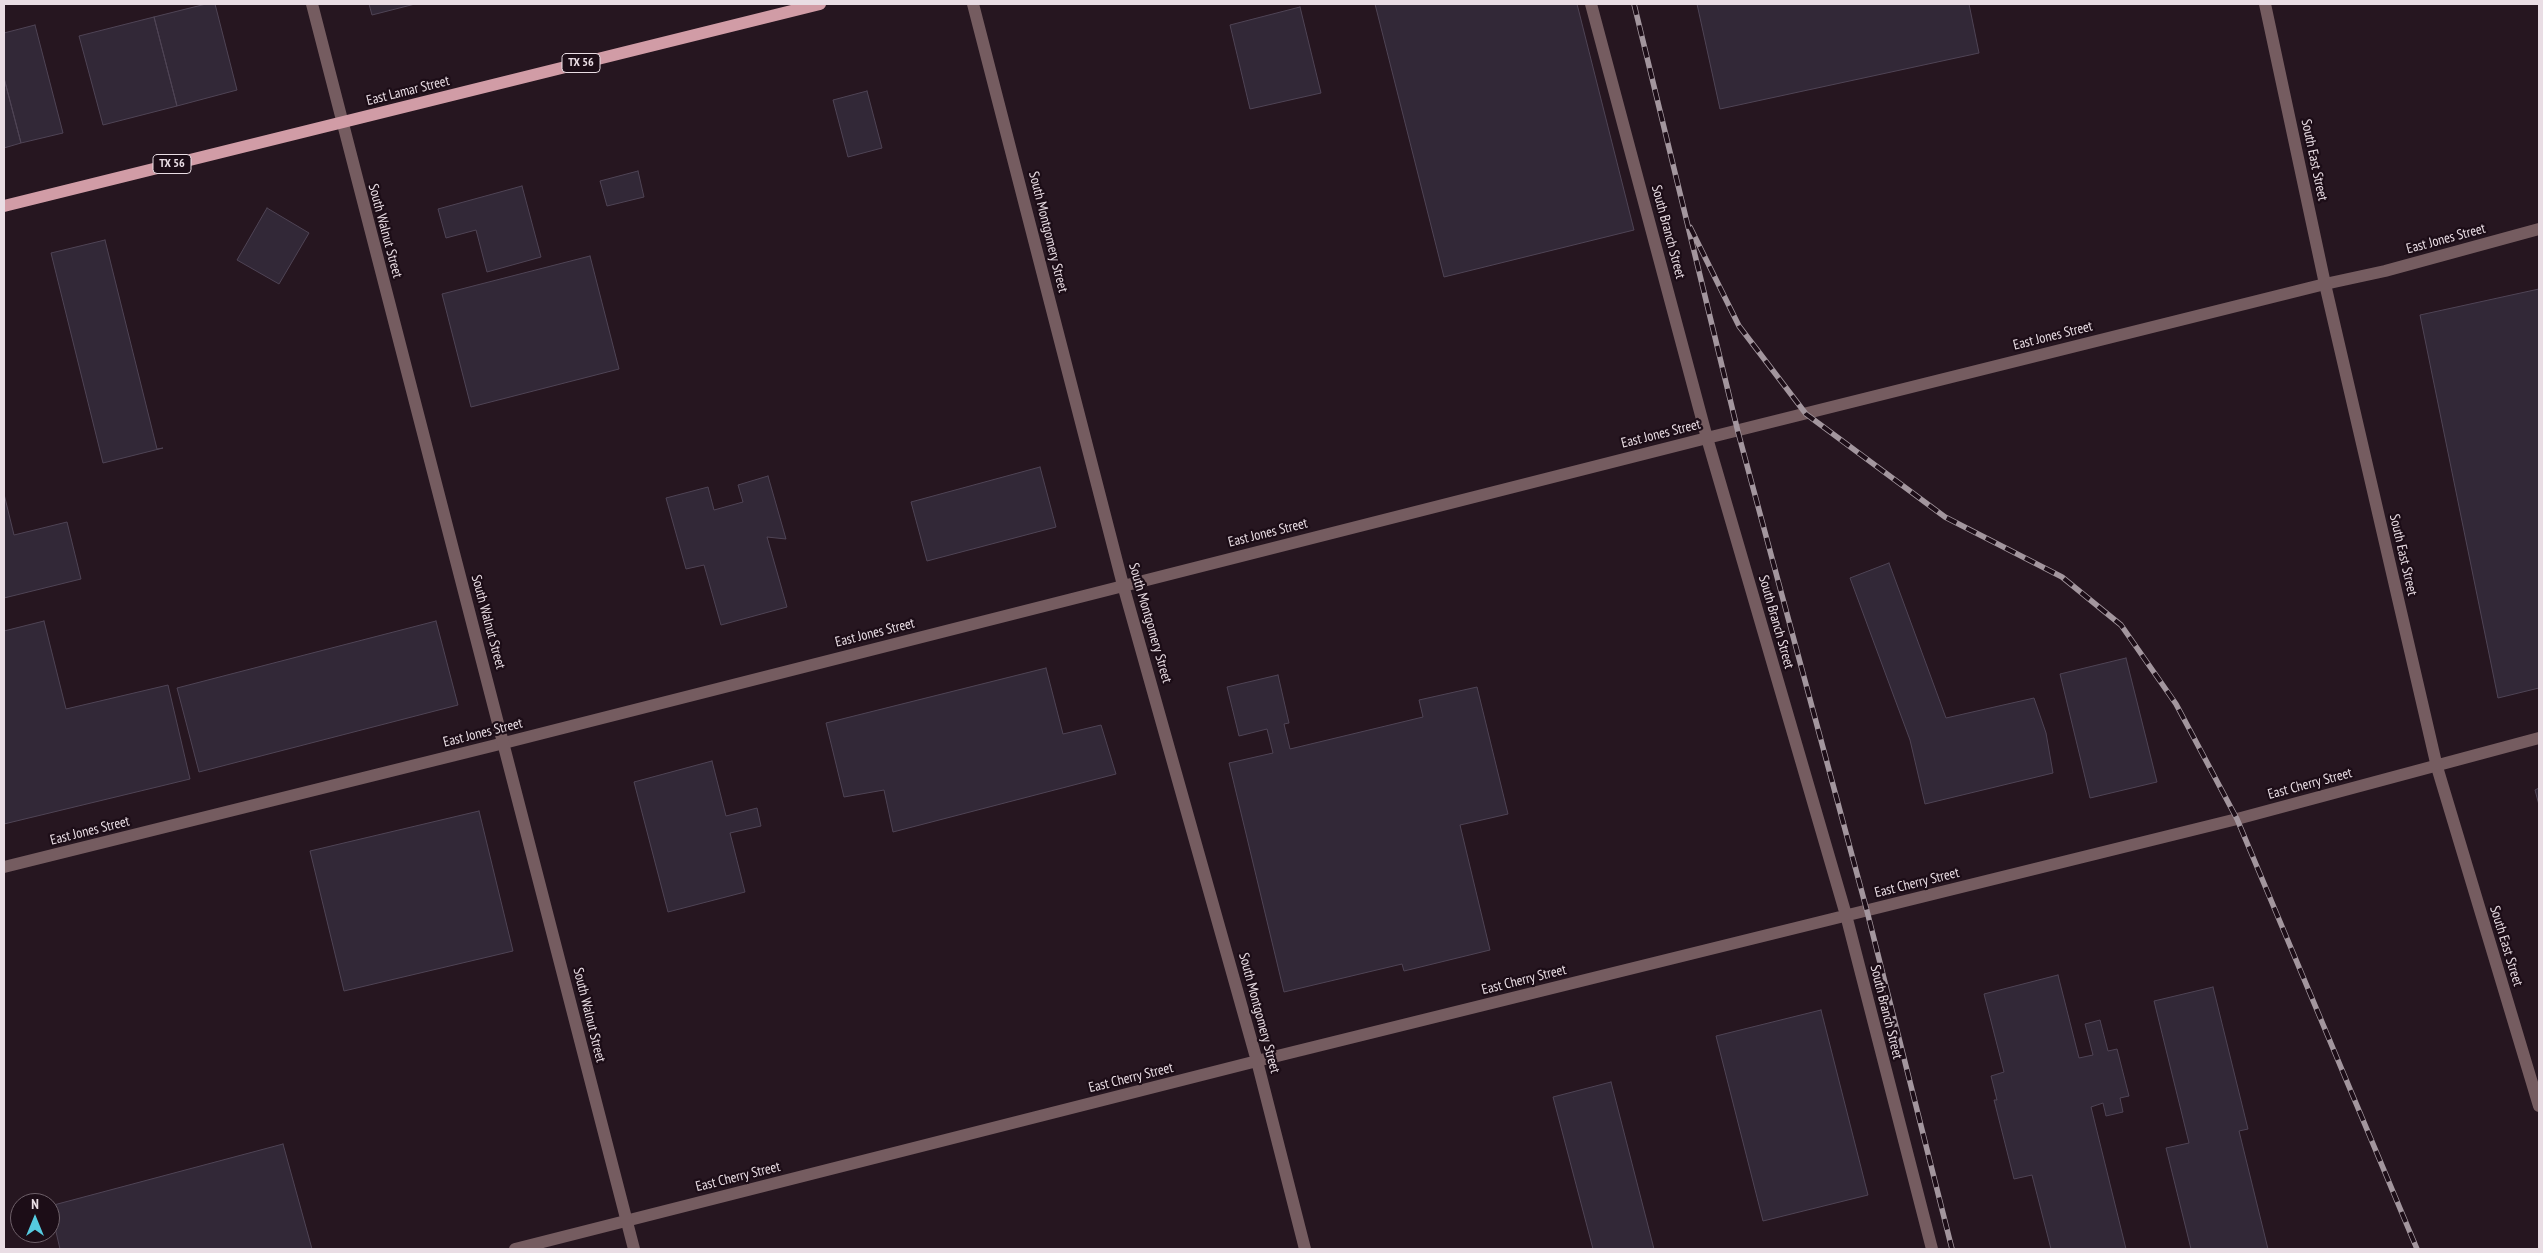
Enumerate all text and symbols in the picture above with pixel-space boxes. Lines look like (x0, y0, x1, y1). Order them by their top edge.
road number: TX 56 (562, 54, 600, 72)
street label: East Lamar Street (365, 73, 451, 109)
street label: South East Street (2297, 118, 2331, 202)
road number: TX 56 (153, 154, 191, 173)
street label: South Montgomery Street (1025, 170, 1071, 294)
street label: South Walnut Street (364, 182, 406, 280)
street label: South Branch Street (1647, 183, 1689, 281)
street label: East Jones Street (2405, 220, 2487, 258)
street label: East Jones Street (2012, 318, 2094, 354)
street label: East Jones Street (1620, 416, 1702, 452)
street label: South East Street (2385, 513, 2421, 597)
street label: East Jones Street (1227, 515, 1309, 551)
street label: South Montgomery Street (1125, 561, 1175, 685)
street label: South Walnut Street (467, 573, 509, 671)
street label: South Branch Street (1755, 573, 1797, 671)
street label: East Jones Street (834, 615, 916, 651)
street label: East Jones Street (442, 715, 524, 751)
street label: East Cherry Street (2266, 765, 2354, 803)
street label: East Jones Street (49, 813, 131, 849)
street label: East Cherry Street (1873, 864, 1961, 902)
street label: South East Street (2486, 904, 2526, 988)
street label: South Montgomery Street (1235, 951, 1283, 1075)
street label: East Cherry Street (1480, 961, 1568, 999)
street label: South Branch Street (1866, 963, 1906, 1061)
street label: South Walnut Street (569, 966, 609, 1064)
street label: East Cherry Street (1087, 1059, 1175, 1097)
street label: East Cherry Street (694, 1158, 782, 1196)
north arrow (10, 1193, 60, 1243)
text: N (31, 1195, 39, 1213)

